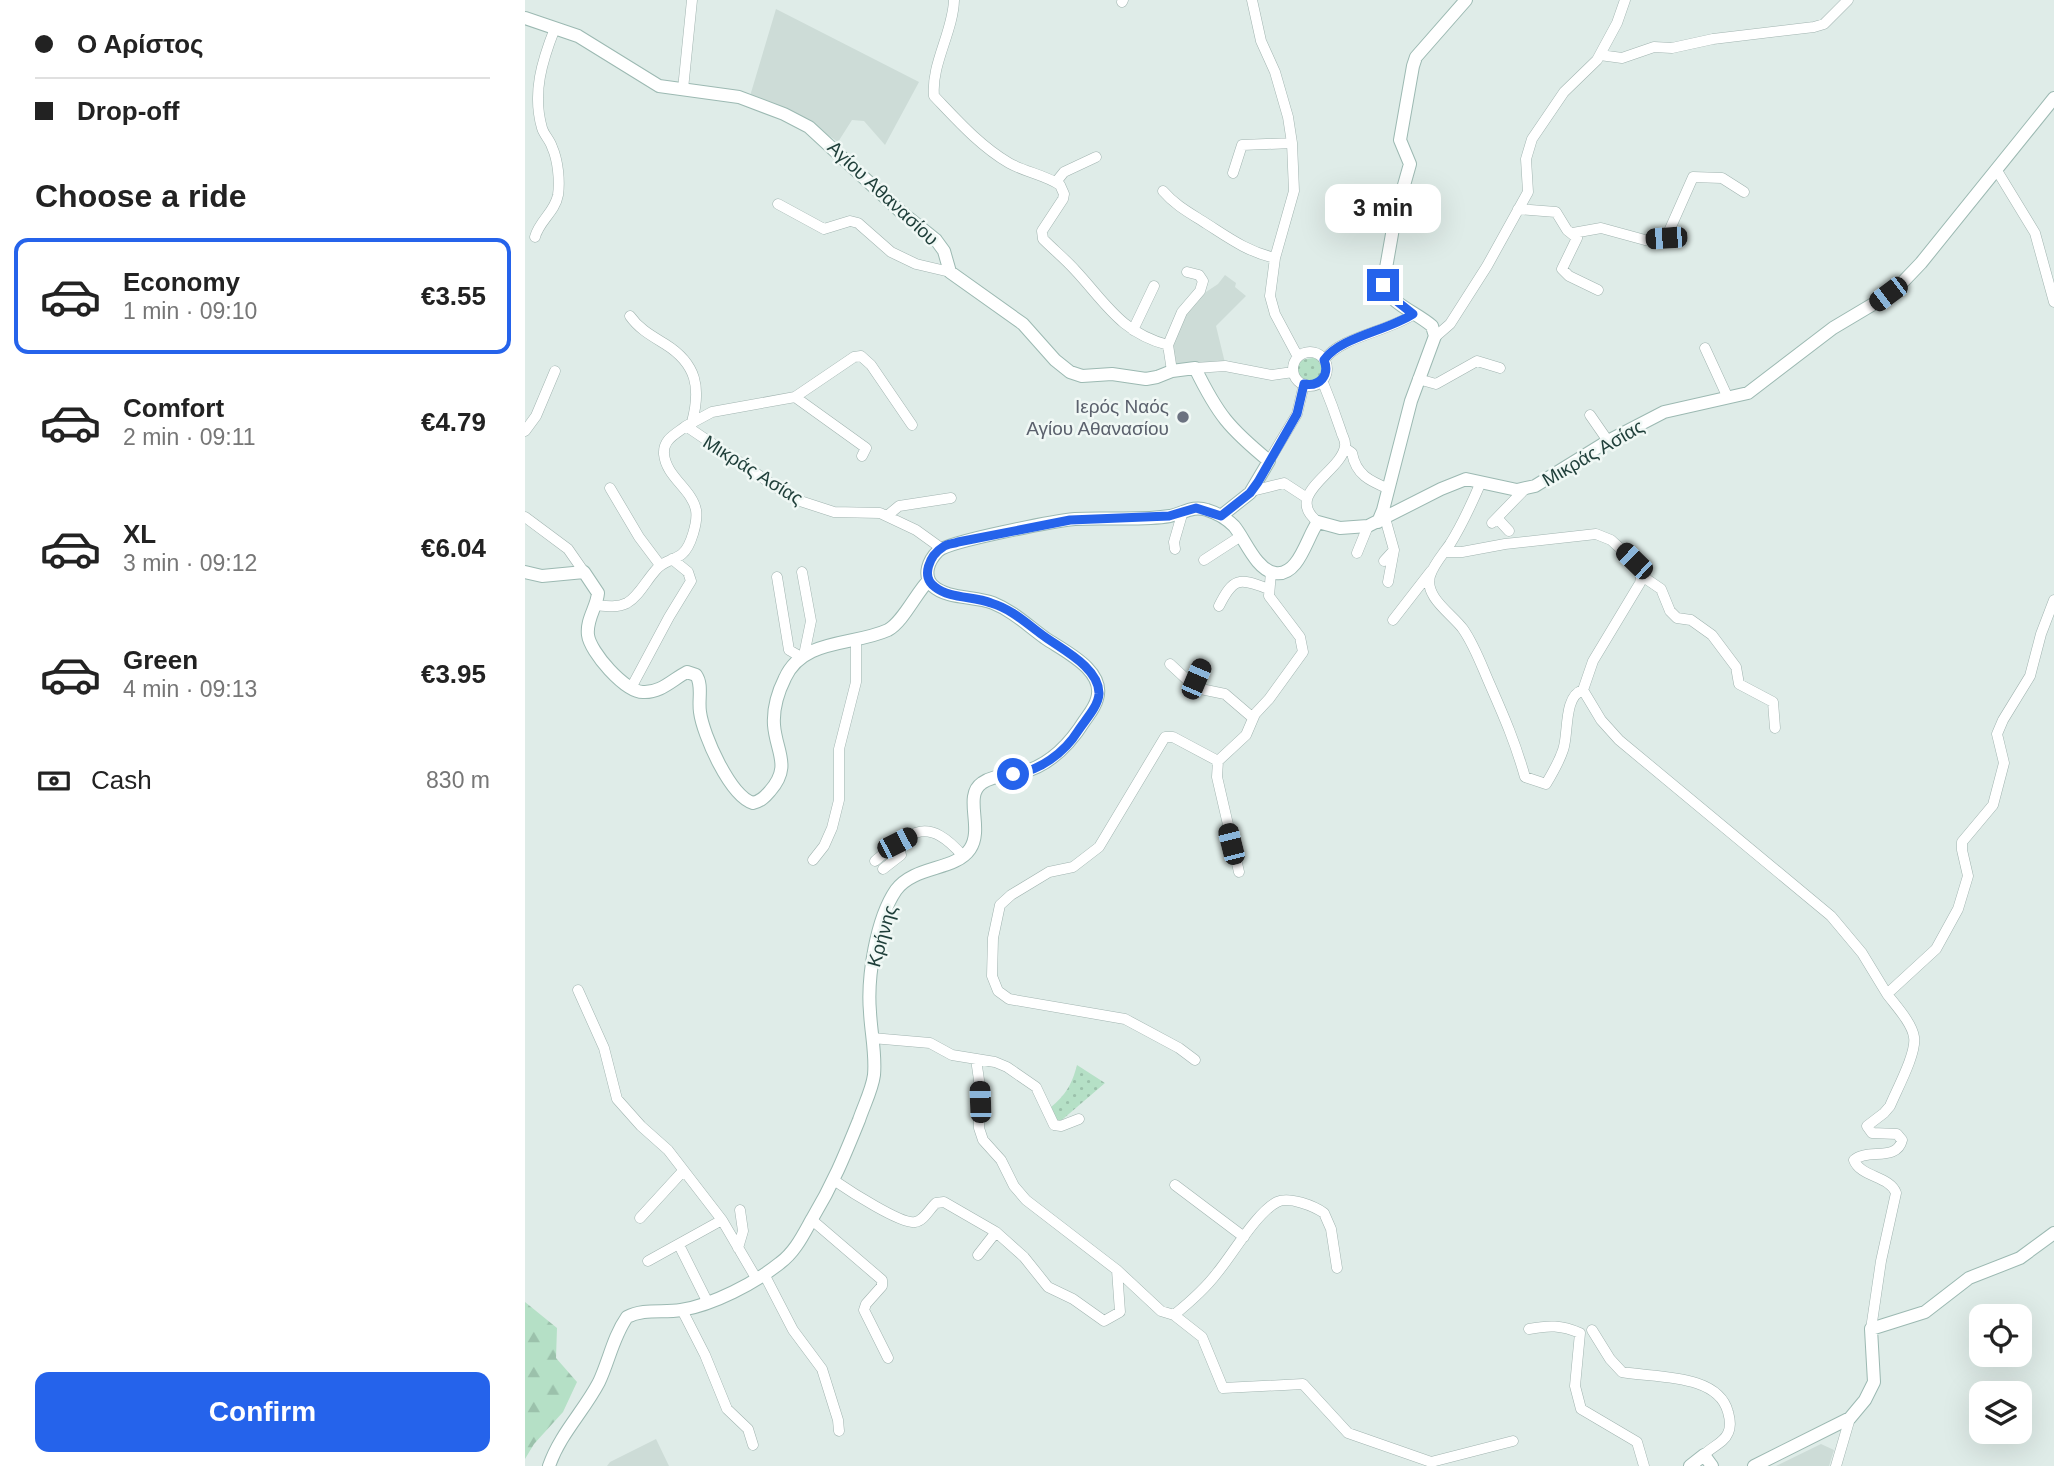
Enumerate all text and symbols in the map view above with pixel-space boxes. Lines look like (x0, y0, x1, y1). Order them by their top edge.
text: Ο Αρίστος (77, 29, 204, 59)
text: Drop-off (77, 96, 180, 126)
street label: Αγίου Αθανασίου (824, 137, 942, 249)
text: Choose a ride (35, 178, 247, 214)
callout: 3 min (1325, 184, 1441, 232)
text: 3 min (1353, 195, 1413, 221)
car (1645, 226, 1688, 250)
icon: car (39, 265, 102, 328)
text: Economy (123, 267, 240, 297)
route end (1367, 269, 1399, 301)
car (1865, 273, 1912, 315)
text: €3.55 (421, 281, 486, 311)
text: 1 min · 09:10 (123, 298, 257, 324)
icon: car (39, 391, 102, 454)
text: Comfort (123, 393, 224, 423)
place label: Ιερός Ναός Αγίου Αθανασίου (1026, 396, 1169, 439)
text: €4.79 (421, 407, 486, 437)
marker: Ιερός Ναός Αγίου Αθανασίου (1175, 409, 1191, 425)
street label: Μικράς Ασίας (1539, 416, 1647, 490)
text: 2 min · 09:11 (123, 424, 256, 450)
street label: Μικράς Ασίας (699, 431, 807, 509)
icon: car (39, 517, 102, 580)
text: XL (123, 519, 156, 549)
text: €6.04 (421, 533, 486, 563)
car (1612, 539, 1657, 583)
text: 3 min · 09:12 (123, 550, 257, 576)
icon: car (39, 643, 102, 706)
text: Green (123, 645, 198, 675)
car (1179, 656, 1214, 702)
text: €3.95 (421, 659, 486, 689)
text: 4 min · 09:13 (123, 676, 257, 702)
route start (997, 758, 1029, 790)
icon: cash (35, 762, 73, 800)
text: Cash (91, 765, 152, 795)
text: 830 m (426, 767, 490, 793)
car (1216, 821, 1247, 867)
car (874, 824, 921, 862)
street label: Κρήνης (863, 903, 901, 969)
car (969, 1081, 992, 1123)
map controls (1969, 1304, 2032, 1444)
button: locate (1969, 1304, 2032, 1367)
button: Confirm (35, 1372, 490, 1452)
button: layers (1969, 1381, 2032, 1444)

